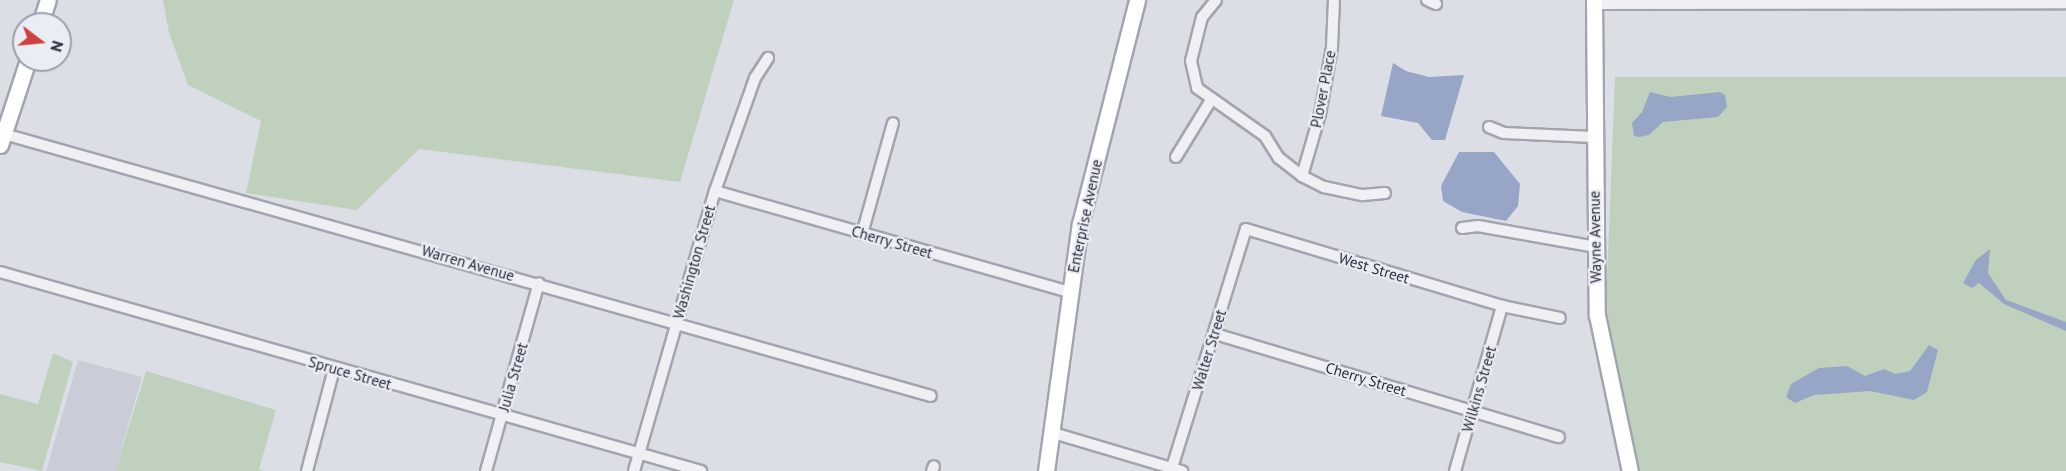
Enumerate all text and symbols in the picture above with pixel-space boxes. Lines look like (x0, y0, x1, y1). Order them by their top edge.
north arrow (12, 12, 72, 72)
text: N (46, 39, 68, 54)
street label: Plover Place (1307, 49, 1339, 129)
street label: Enterprise Avenue (1064, 157, 1106, 275)
street label: Wayne Avenue (1585, 190, 1605, 284)
street label: Washington Street (669, 203, 719, 321)
street label: Cherry Street (849, 222, 935, 262)
street label: Warren Avenue (419, 241, 517, 285)
street label: West Street (1336, 249, 1412, 287)
street label: Walter Street (1188, 307, 1230, 393)
street label: Julia Street (495, 341, 531, 413)
street label: Wilkins Street (1458, 344, 1500, 434)
street label: Spruce Street (306, 353, 394, 393)
street label: Cherry Street (1323, 358, 1409, 400)

